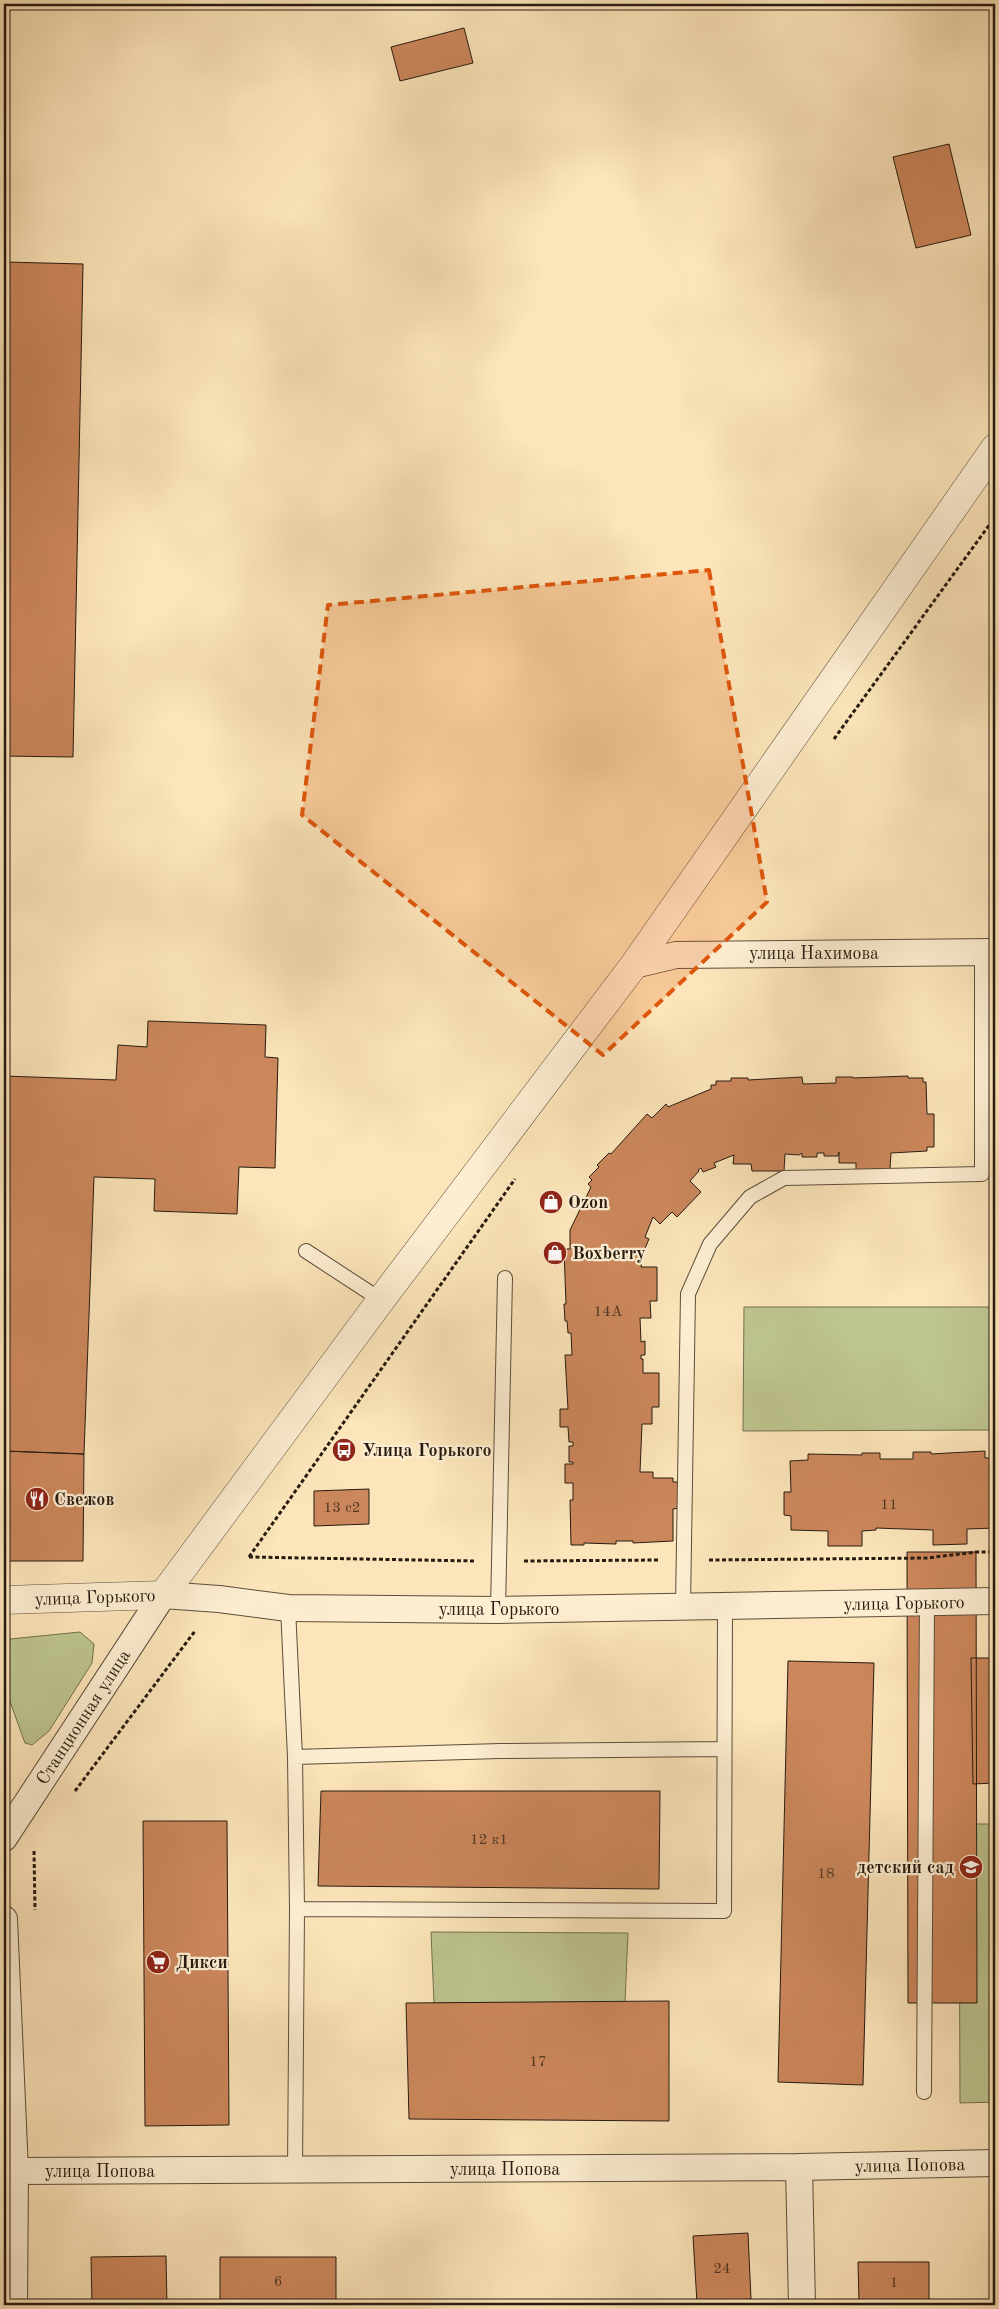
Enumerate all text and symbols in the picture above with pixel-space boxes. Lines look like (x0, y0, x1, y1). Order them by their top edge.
street label: улица Нахимова (749, 945, 879, 963)
shop icon: Ozon (538, 1189, 564, 1215)
place label: Ozon (568, 1194, 608, 1212)
shop icon: Boxberry (542, 1240, 568, 1266)
place label: Boxberry (572, 1245, 646, 1263)
house number: 14А (594, 1305, 623, 1320)
bus stop icon: Улица Горького (331, 1437, 357, 1463)
place label: Улица Горького (362, 1442, 492, 1460)
restaurant icon: Свежов (24, 1486, 50, 1512)
place label: Свежов (54, 1491, 114, 1509)
house number: 11 (880, 1498, 898, 1513)
house number: 13 с2 (324, 1501, 360, 1516)
street label: улица Горького (34, 1587, 156, 1609)
street label: улица Горького (843, 1594, 965, 1614)
street label: улица Горького (439, 1601, 560, 1619)
street label: Станционная улица (34, 1647, 134, 1788)
house number: 12 к1 (470, 1833, 508, 1848)
school or university icon: детский сад (958, 1854, 984, 1880)
place label: детский сад (857, 1859, 954, 1877)
house number: 18 (817, 1867, 835, 1882)
supermarket icon: Дикси (145, 1949, 171, 1975)
place label: Дикси (176, 1954, 228, 1972)
house number: 17 (529, 2055, 547, 2070)
street label: улица Попова (855, 2156, 966, 2176)
street label: улица Попова (450, 2161, 560, 2179)
street label: улица Попова (45, 2163, 155, 2181)
house number: 24 (713, 2262, 731, 2277)
house number: 6 (274, 2275, 282, 2290)
house number: 1 (890, 2276, 898, 2291)

